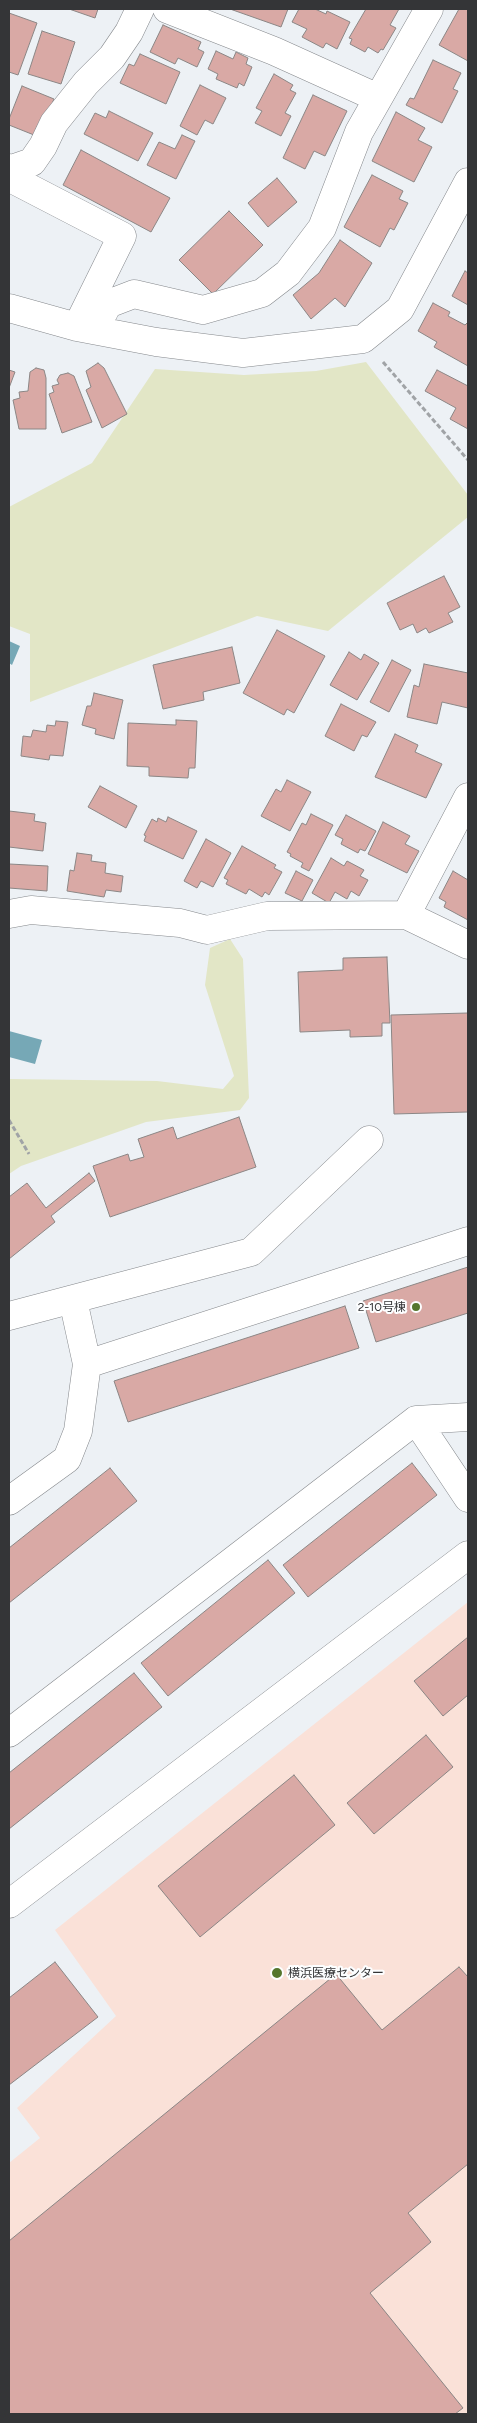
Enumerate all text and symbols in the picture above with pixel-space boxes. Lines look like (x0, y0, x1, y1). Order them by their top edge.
place label: 2-10号棟 (358, 1300, 406, 1314)
marker: 2-10号棟 (410, 1301, 422, 1313)
marker: 横浜医療センター (270, 1966, 284, 1980)
place label: 横浜医療センター (288, 1966, 384, 1980)

